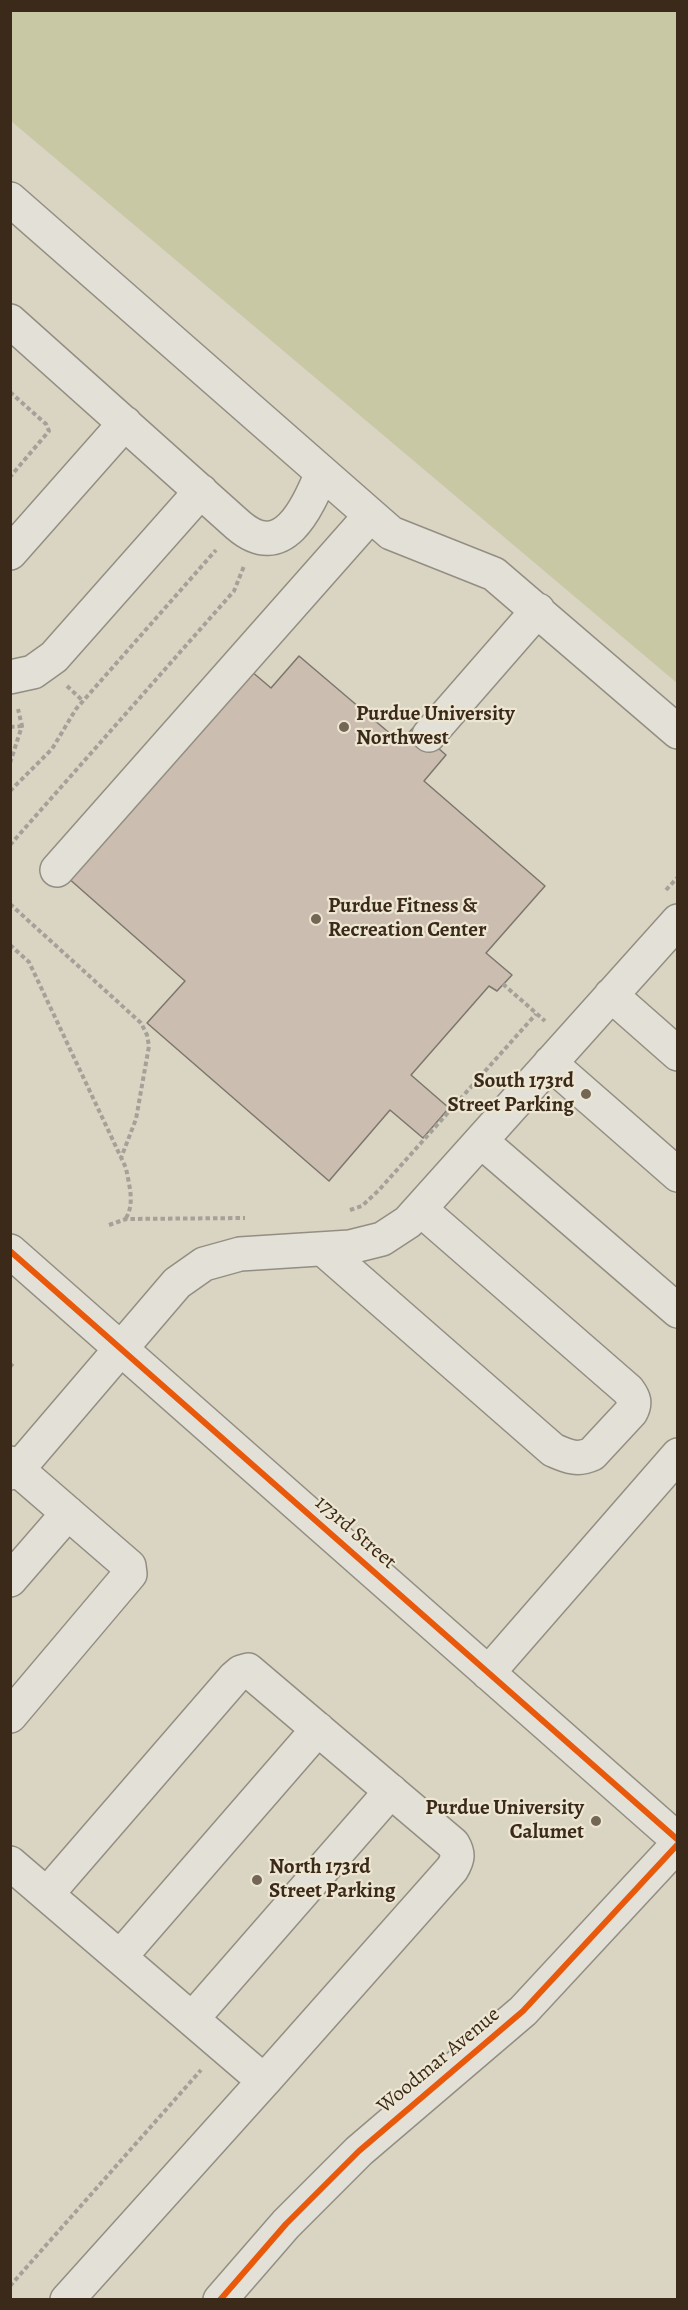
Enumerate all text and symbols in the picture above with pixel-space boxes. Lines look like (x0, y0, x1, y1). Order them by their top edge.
place label: Purdue University Northwest (356, 702, 515, 752)
marker: Purdue University Northwest (337, 720, 351, 734)
place label: Purdue Fitness & Recreation Center (328, 894, 487, 944)
marker: Purdue Fitness & Recreation Center (309, 912, 323, 926)
place label: South 173rd Street Parking (447, 1069, 574, 1119)
marker: South 173rd Street Parking (579, 1087, 593, 1101)
street label: 173rd Street (309, 1491, 401, 1575)
place label: Purdue University Calumet (425, 1796, 584, 1846)
marker: Purdue University Calumet (589, 1814, 603, 1828)
place label: North 173rd Street Parking (269, 1855, 396, 1905)
marker: North 173rd Street Parking (250, 1873, 264, 1887)
street label: Woodmar Avenue (373, 2002, 505, 2120)

